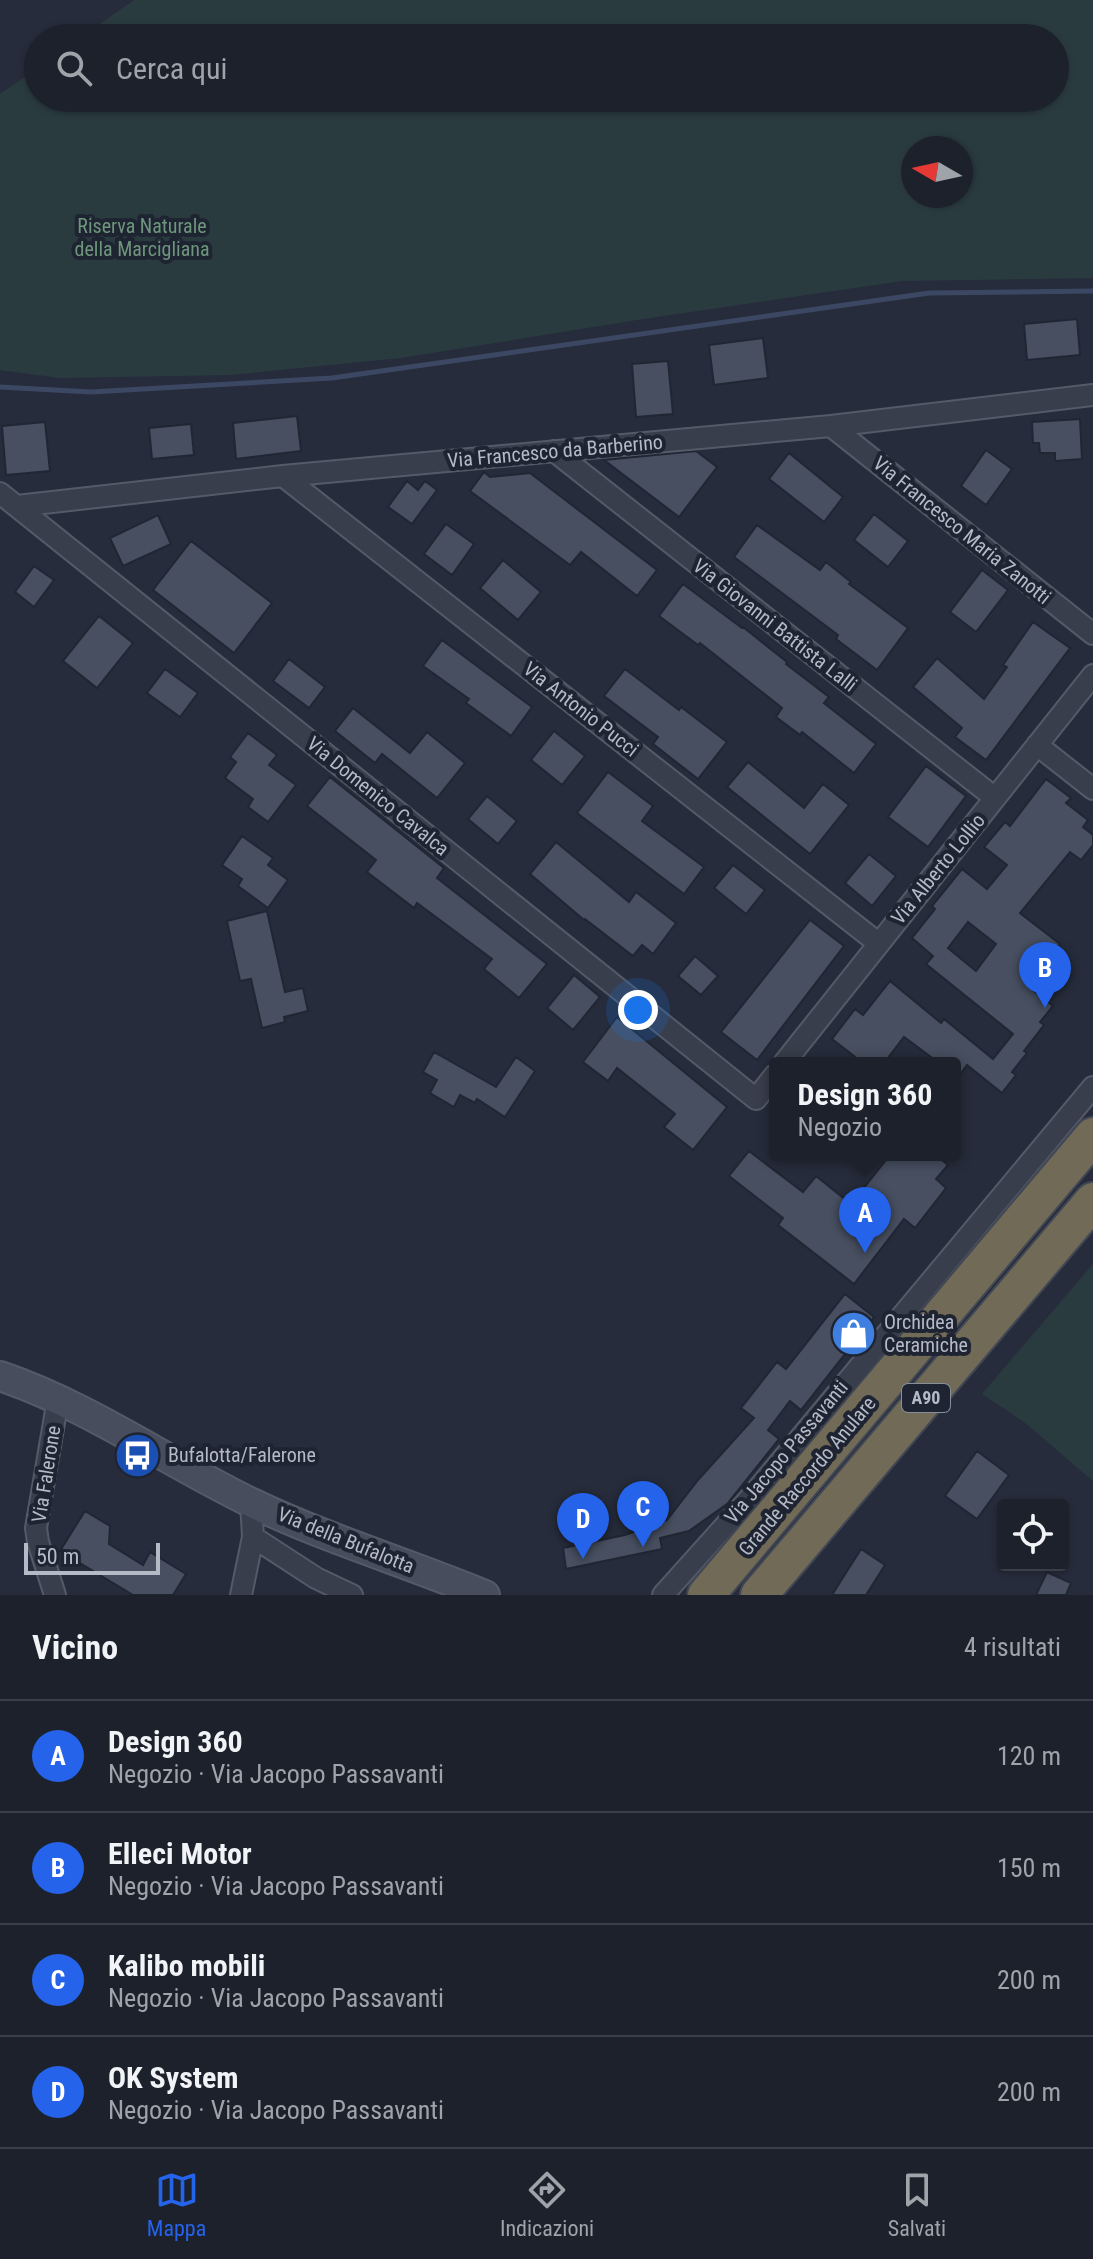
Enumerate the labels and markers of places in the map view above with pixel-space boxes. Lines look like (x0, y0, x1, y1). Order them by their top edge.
pin: B (1019, 942, 1071, 1008)
pin: A (839, 1187, 891, 1253)
shop icon: Orchidea Ceramiche (829, 1309, 877, 1357)
place label: Orchidea Ceramiche (884, 1310, 968, 1357)
bus stop icon: Bufalotta/Falerone (113, 1431, 161, 1479)
place label: Bufalotta/Falerone (168, 1443, 316, 1467)
pin: C (617, 1481, 669, 1547)
pin: D (557, 1493, 609, 1559)

